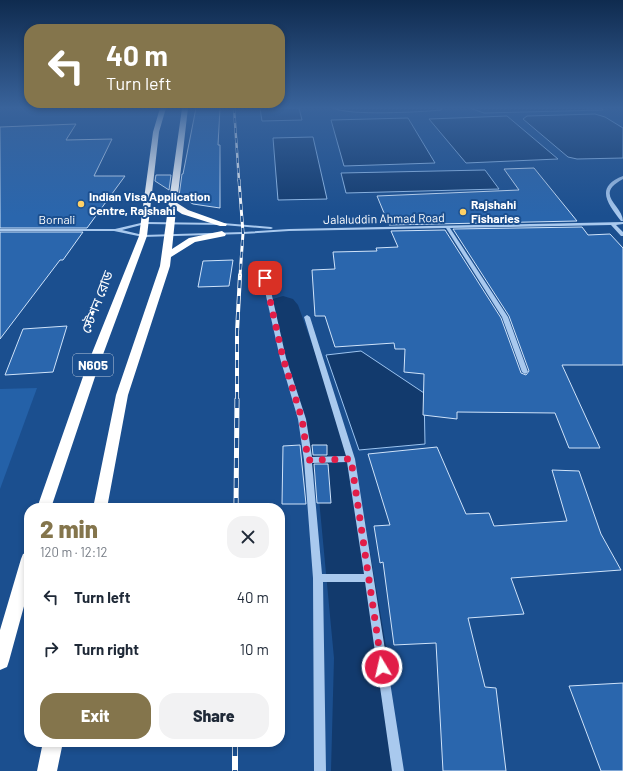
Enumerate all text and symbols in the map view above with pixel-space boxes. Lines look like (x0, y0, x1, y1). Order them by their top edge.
text: 40 m (106, 38, 168, 72)
icon: left (40, 40, 92, 92)
text: Turn left (106, 72, 172, 94)
place label: Indian Visa Application Centre, Rajshahi (89, 189, 210, 217)
place label: Rajshahi Fisharies (471, 197, 520, 225)
marker: Indian Visa Application Centre, Rajshahi (76, 199, 86, 209)
marker: Rajshahi Fisharies (458, 207, 468, 217)
street label: Jalaluddin Ahmad Road (323, 210, 445, 226)
street label: Bornali (39, 212, 75, 226)
pin (248, 261, 282, 295)
street label: স্টেশন রোড (77, 267, 117, 335)
icon: arrive (254, 267, 276, 289)
road number: N605 (73, 354, 113, 376)
text: 2 min (40, 514, 98, 543)
button: close (227, 516, 269, 558)
text: 120 m · 12:12 (40, 544, 108, 560)
icon: left (40, 586, 62, 608)
text: Turn left (74, 588, 130, 606)
text: 40 m (237, 588, 269, 606)
icon: right (40, 638, 62, 660)
text: Turn right (74, 640, 139, 658)
text: 10 m (240, 640, 269, 658)
position arrow (361, 646, 403, 688)
button: Exit (40, 693, 151, 739)
button: Share (159, 693, 269, 739)

